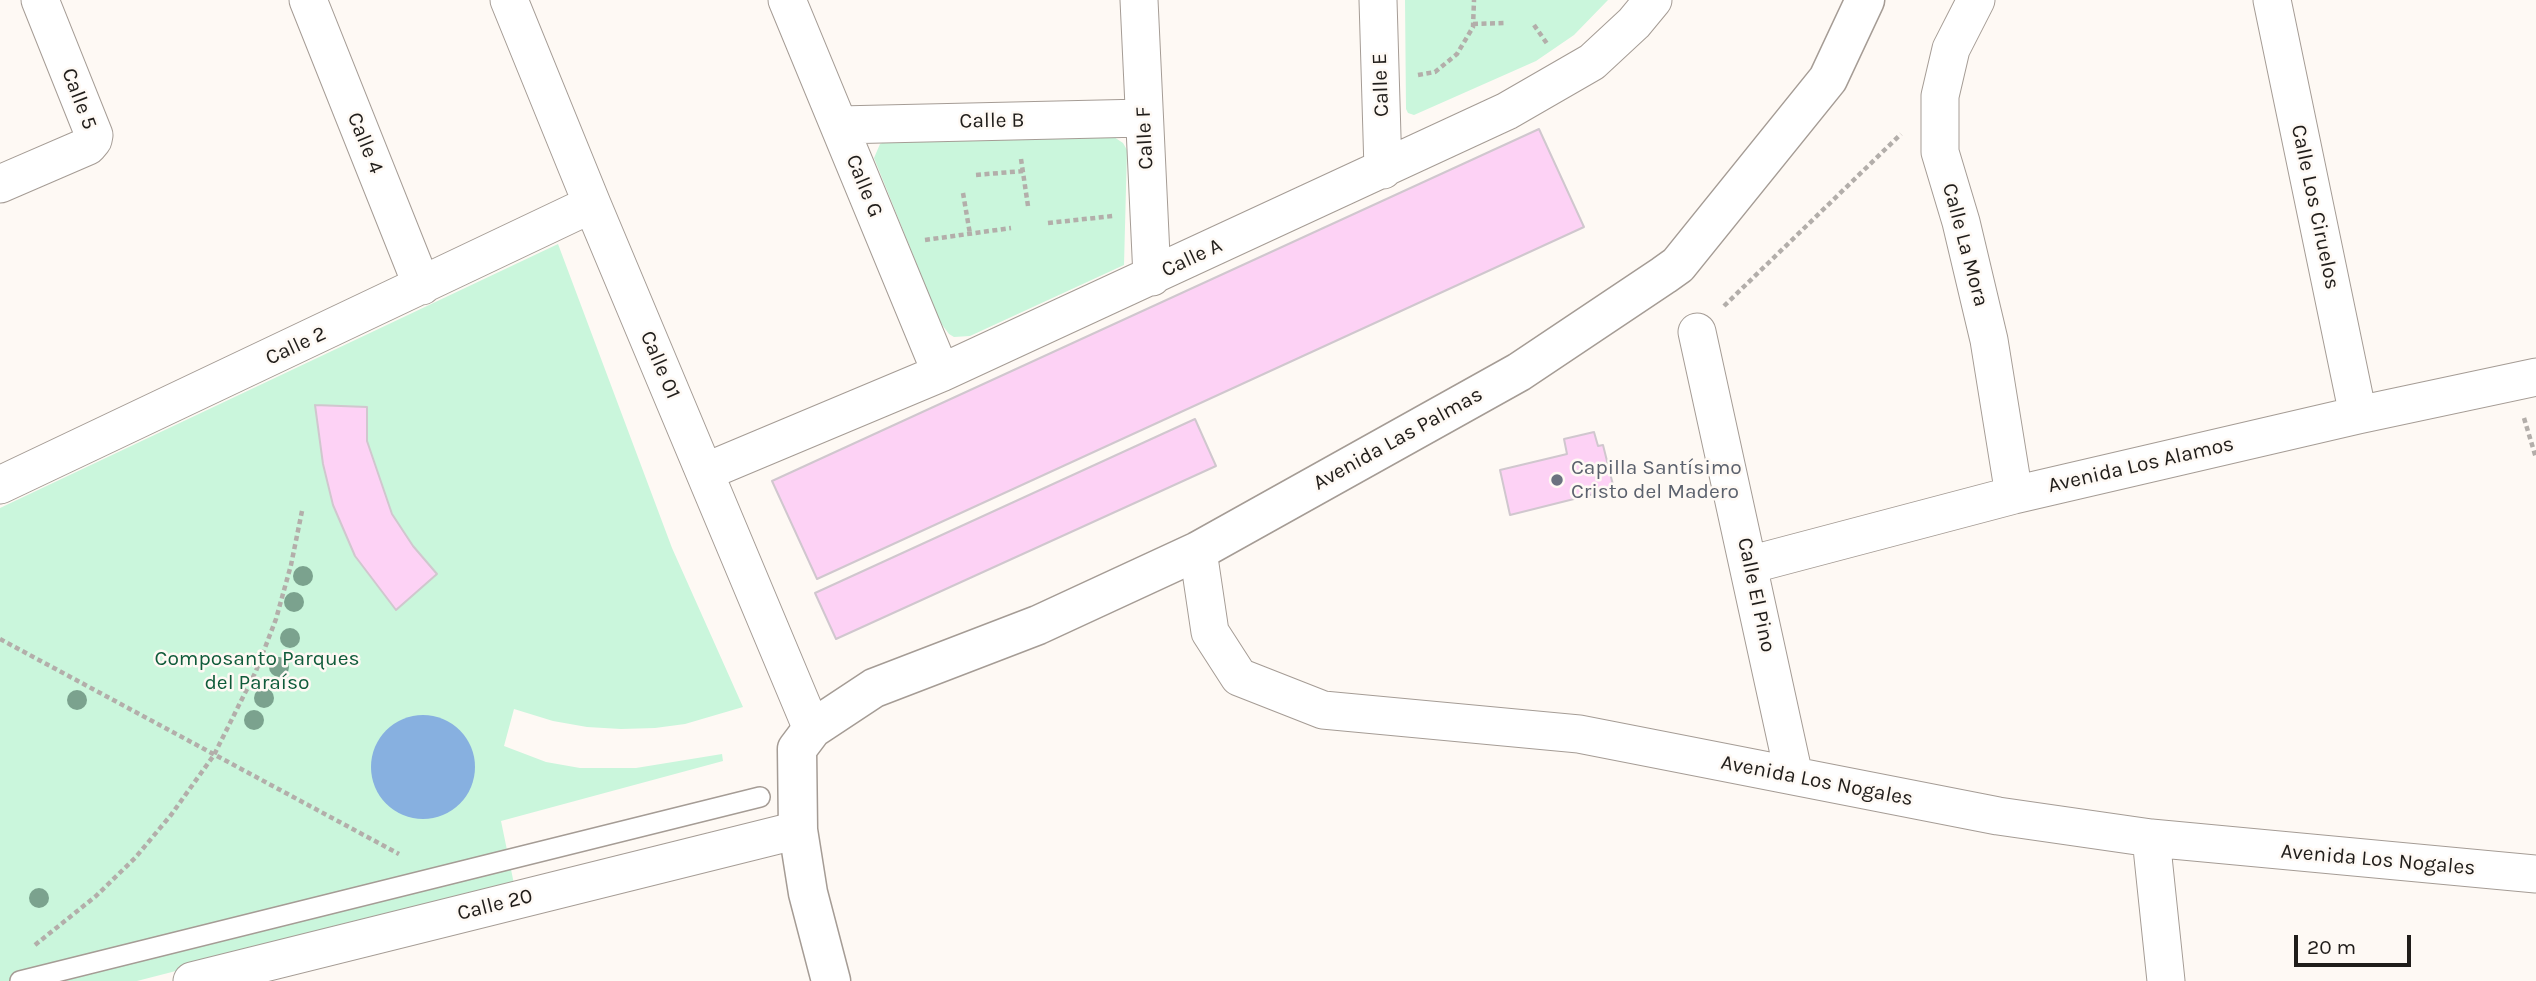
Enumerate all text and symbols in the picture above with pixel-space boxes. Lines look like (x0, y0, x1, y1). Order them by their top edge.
street label: Calle E (1367, 53, 1395, 117)
street label: Calle 5 (56, 65, 102, 133)
street label: Calle F (1131, 106, 1159, 170)
street label: Calle B (959, 108, 1025, 134)
street label: Calle 4 (341, 109, 389, 177)
street label: Calle Los Ciruelos (2285, 122, 2345, 292)
street label: Calle G (840, 151, 888, 221)
street label: Calle La Mora (1936, 181, 1994, 309)
street label: Calle A (1158, 233, 1226, 283)
street label: Calle 2 (262, 321, 330, 371)
street label: Calle 01 (634, 327, 686, 403)
street label: Avenida Las Palmas (1309, 382, 1487, 496)
street label: Avenida Los Alamos (2046, 431, 2236, 499)
place label: Capilla Santísimo Cristo del Madero (1571, 455, 1742, 505)
marker: Capilla Santísimo Cristo del Madero (1549, 472, 1565, 488)
street label: Calle El Pino (1732, 535, 1780, 655)
park label: Composanto Parques del Paraíso (155, 646, 359, 696)
street label: Avenida Los Nogales (1719, 750, 1915, 812)
street label: Avenida Los Nogales (2280, 839, 2476, 881)
street label: Calle 20 (455, 884, 535, 926)
scale bar (2298, 922, 2415, 966)
text: 20 m (2307, 935, 2356, 959)

